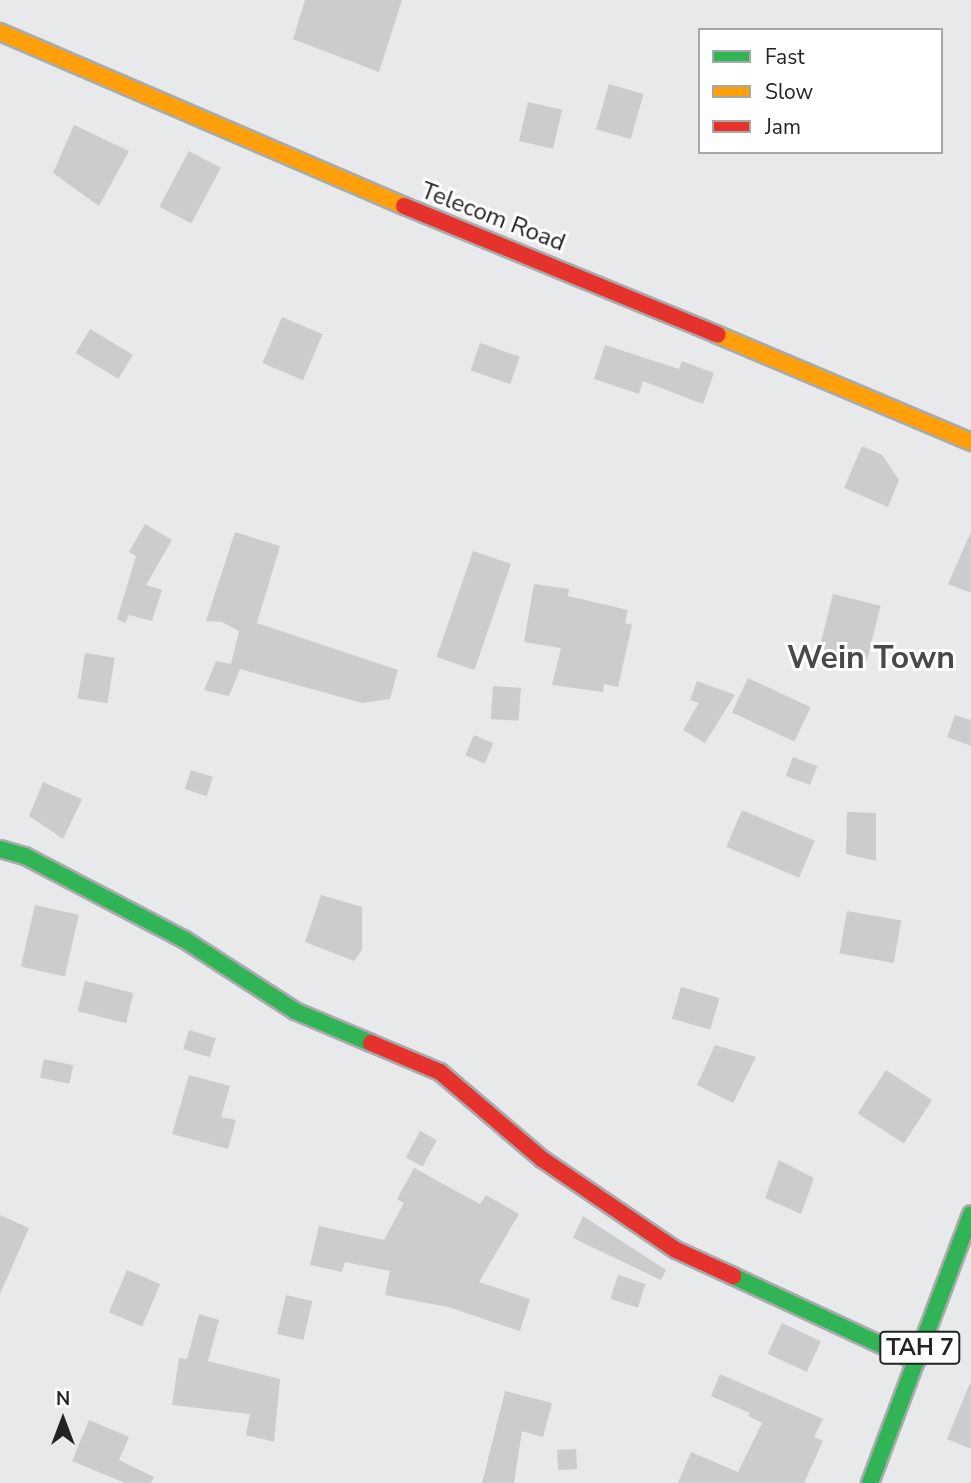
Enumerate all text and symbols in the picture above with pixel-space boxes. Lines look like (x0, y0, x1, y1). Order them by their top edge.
legend (698, 28, 943, 154)
text: Fast (765, 43, 805, 71)
text: Slow (765, 78, 813, 106)
text: Jam (765, 113, 801, 141)
street label: Telecom Road (417, 176, 569, 258)
district label: Wein Town (787, 639, 955, 677)
road number: TAH 7 (878, 1329, 962, 1368)
north arrow (28, 1385, 98, 1455)
text: N (56, 1386, 70, 1412)

